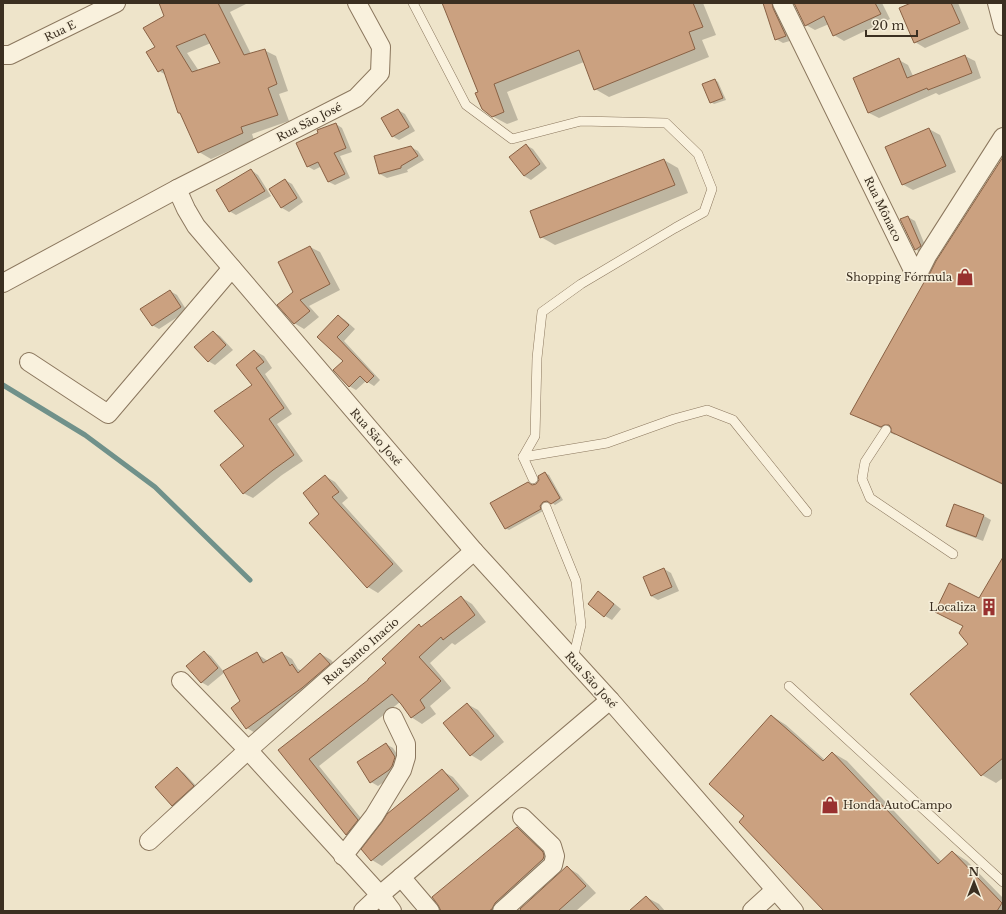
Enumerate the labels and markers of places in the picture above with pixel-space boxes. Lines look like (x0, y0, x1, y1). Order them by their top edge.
shop icon: Shopping Fórmula (955, 267, 975, 287)
place label: Shopping Fórmula (846, 270, 953, 284)
building icon: Localiza (979, 597, 999, 617)
place label: Localiza (929, 600, 977, 614)
shop icon: Honda AutoCampo (820, 795, 840, 815)
place label: Honda AutoCampo (843, 798, 952, 812)

